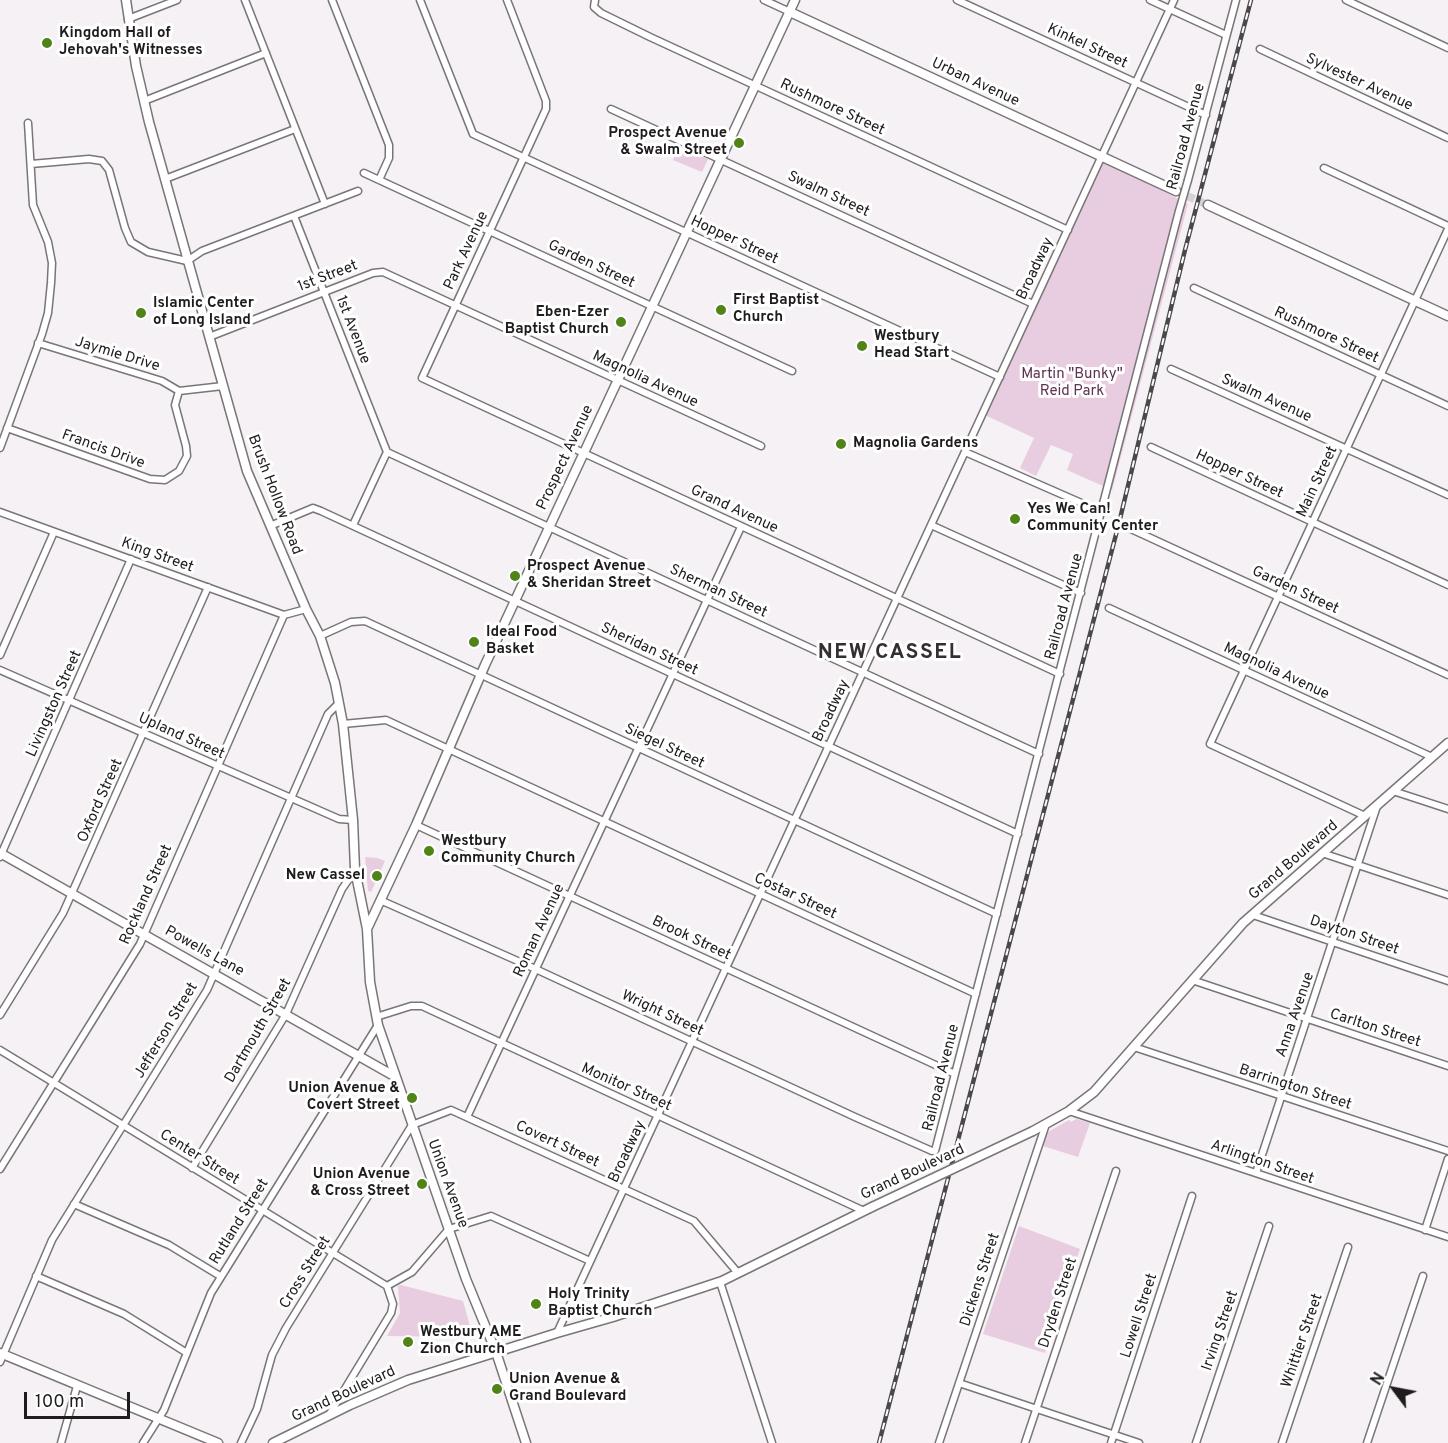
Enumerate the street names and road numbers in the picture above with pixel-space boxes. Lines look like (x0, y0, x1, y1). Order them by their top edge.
street label: Kinkel Street (1044, 21, 1130, 73)
street label: Sylvester Avenue (1303, 50, 1415, 116)
street label: Urban Avenue (928, 55, 1022, 111)
street label: Rushmore Street (777, 76, 887, 140)
street label: Railroad Avenue (1164, 82, 1210, 192)
street label: Swalm Street (784, 168, 872, 222)
street label: Park Avenue (441, 209, 493, 293)
street label: Hopper Street (687, 213, 781, 269)
street label: Broadway (1014, 235, 1058, 303)
street label: Garden Street (545, 237, 637, 293)
street label: 1st Street (296, 257, 360, 297)
street label: 1st Avenue (331, 293, 373, 367)
street label: Rushmore Street (1271, 304, 1381, 368)
street label: Jaymie Drive (72, 334, 162, 376)
street label: Magnolia Avenue (589, 348, 701, 412)
street label: Swalm Avenue (1218, 371, 1314, 427)
street label: Prospect Avenue (534, 403, 598, 513)
street label: Francis Drive (59, 427, 147, 473)
street label: Brush Hollow Road (243, 433, 305, 557)
street label: Main Street (1294, 443, 1342, 521)
street label: Hopper Street (1192, 447, 1286, 503)
street label: Grand Avenue (687, 482, 781, 538)
street label: King Street (118, 535, 196, 577)
street label: Railroad Avenue (1042, 552, 1088, 662)
street label: Sherman Street (666, 561, 770, 623)
street label: Garden Street (1249, 563, 1341, 619)
street label: Sheridan Street (598, 620, 700, 680)
street label: Magnolia Avenue (1220, 640, 1332, 704)
street label: Livingston Street (23, 648, 87, 760)
street label: Broadway (810, 677, 854, 745)
street label: Upland Street (135, 710, 227, 764)
street label: Siegel Street (621, 721, 707, 773)
street label: Oxford Street (75, 756, 127, 846)
street label: Grand Boulevard (1246, 817, 1342, 905)
street label: Rockland Street (117, 842, 177, 948)
street label: Costar Street (751, 870, 839, 924)
street label: Roman Avenue (511, 881, 569, 981)
street label: Dayton Street (1307, 912, 1401, 960)
street label: Brook Street (649, 913, 733, 965)
street label: Powells Lane (161, 923, 247, 981)
street label: Anna Avenue (1273, 970, 1319, 1060)
street label: Dartmouth Street (222, 976, 296, 1086)
street label: Jefferson Street (131, 980, 203, 1082)
street label: Wright Street (618, 987, 706, 1041)
street label: Carlton Street (1327, 1006, 1423, 1052)
street label: Railroad Avenue (920, 1023, 964, 1133)
street label: Monitor Street (578, 1060, 674, 1116)
street label: Barrington Street (1236, 1061, 1354, 1115)
street label: Covert Street (512, 1118, 602, 1172)
street label: Broadway (606, 1118, 650, 1186)
street label: Center Street (156, 1126, 242, 1190)
street label: Union Avenue (423, 1137, 471, 1231)
street label: Arlington Street (1208, 1137, 1316, 1189)
street label: Grand Boulevard (858, 1141, 968, 1205)
street label: Rutland Street (207, 1176, 273, 1268)
street label: Dickens Street (957, 1231, 1005, 1329)
street label: Cross Street (277, 1233, 335, 1313)
street label: Dryden Street (1036, 1256, 1082, 1350)
street label: Lowell Street (1118, 1271, 1162, 1361)
street label: Irving Street (1199, 1289, 1243, 1373)
street label: Whittier Street (1278, 1292, 1328, 1390)
street label: Grand Boulevard (289, 1363, 399, 1427)

